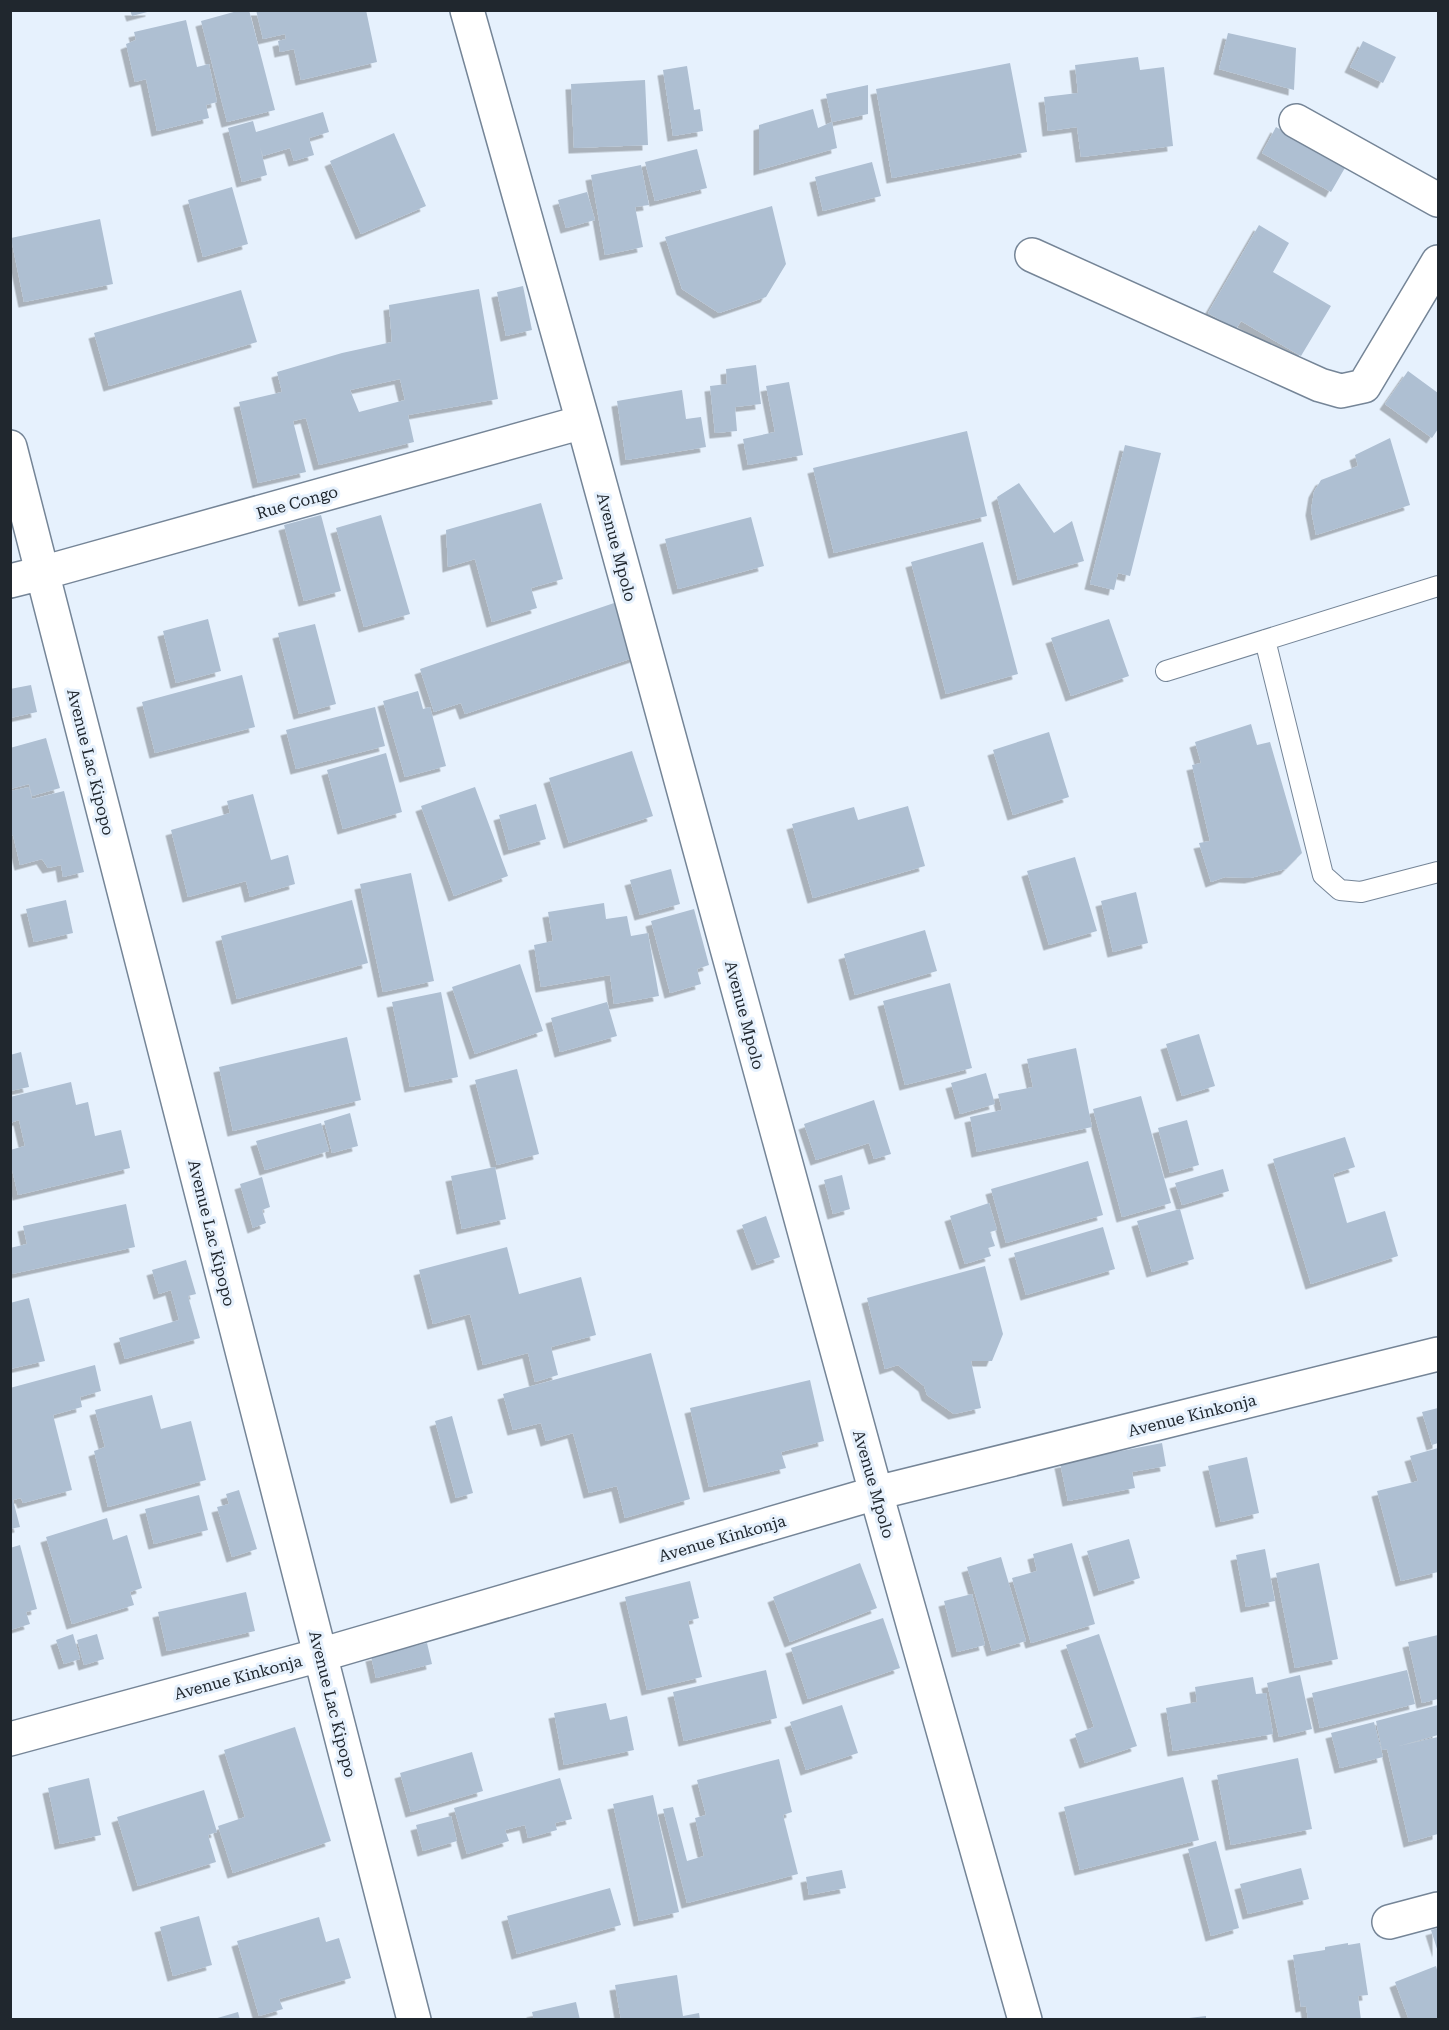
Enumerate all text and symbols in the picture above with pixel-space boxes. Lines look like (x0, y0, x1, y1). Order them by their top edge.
street label: Rue Congo (254, 482, 340, 523)
street label: Avenue Mpolo (593, 491, 640, 604)
street label: Avenue Lac Kipopo (63, 687, 118, 838)
street label: Avenue Mpolo (721, 959, 768, 1072)
street label: Avenue Lac Kipopo (184, 1158, 239, 1309)
street label: Avenue Kinkonja (1126, 1390, 1258, 1441)
street label: Avenue Mpolo (849, 1428, 898, 1541)
street label: Avenue Kinkonja (656, 1511, 788, 1566)
street label: Avenue Lac Kipopo (305, 1629, 360, 1780)
street label: Avenue Kinkonja (172, 1651, 304, 1704)

